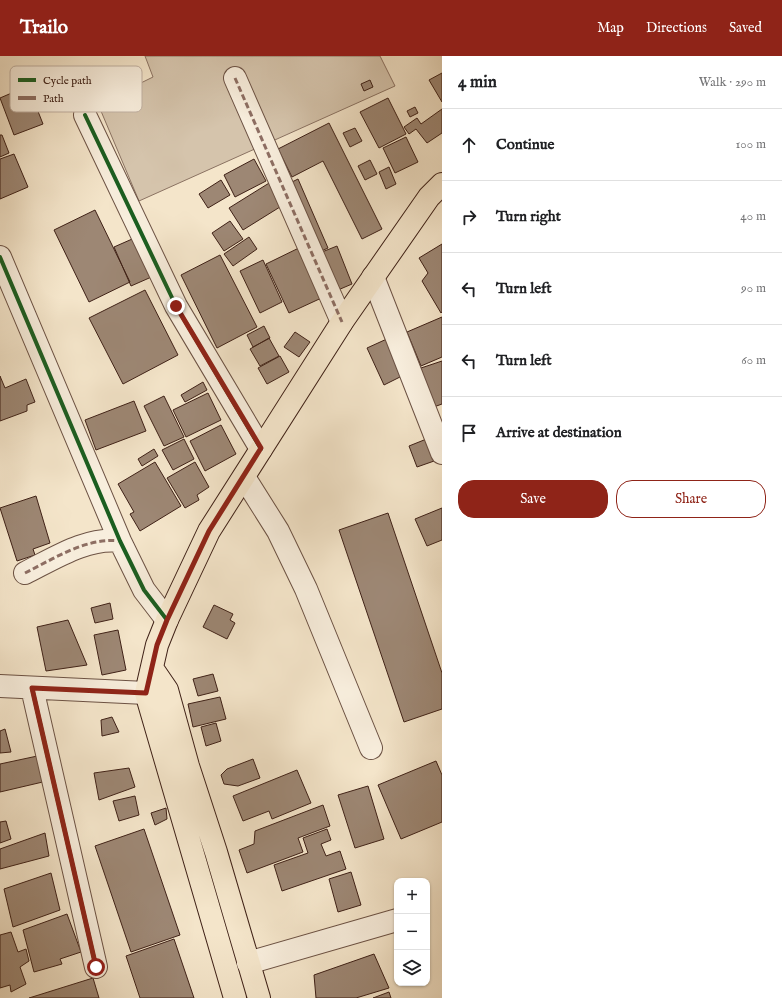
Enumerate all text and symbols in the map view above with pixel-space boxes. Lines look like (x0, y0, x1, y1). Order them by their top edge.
text: Trailo (20, 16, 68, 40)
text: Map (597, 19, 624, 37)
text: Directions (646, 19, 707, 37)
text: Saved (729, 19, 762, 37)
legend (10, 66, 142, 112)
text: 4 min (458, 72, 497, 93)
text: Cycle path (43, 74, 92, 88)
text: Walk · 290 m (699, 74, 766, 91)
text: Path (43, 92, 64, 106)
icon: ahead (458, 134, 480, 156)
text: Continue (496, 135, 554, 154)
text: 100 m (736, 136, 766, 153)
icon: right (458, 206, 480, 228)
text: Turn right (496, 207, 561, 226)
text: 40 m (740, 208, 766, 225)
icon: left (458, 278, 480, 300)
text: Turn left (496, 279, 552, 298)
text: 90 m (741, 280, 766, 297)
route end (167, 297, 185, 315)
icon: left (458, 350, 480, 372)
text: Turn left (496, 351, 552, 370)
text: 60 m (741, 352, 766, 369)
icon: arrive (458, 422, 480, 444)
text: Arrive at destination (496, 423, 622, 442)
button: Save (458, 480, 608, 518)
button: Share (616, 480, 766, 518)
map controls (394, 878, 430, 986)
button: + (394, 878, 430, 914)
button: − (394, 914, 430, 950)
button: layers (394, 950, 430, 986)
route start (87, 958, 105, 976)

